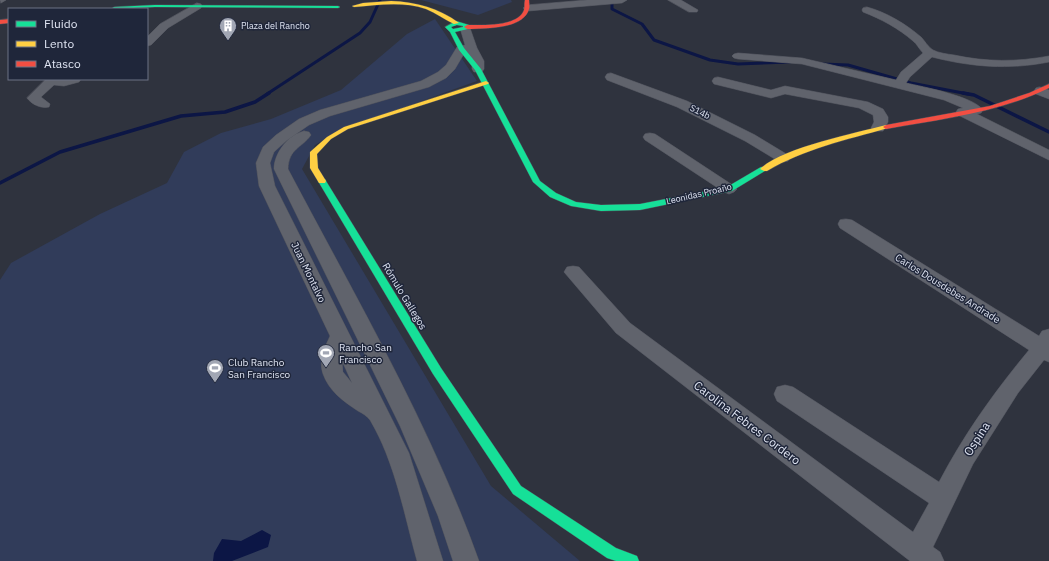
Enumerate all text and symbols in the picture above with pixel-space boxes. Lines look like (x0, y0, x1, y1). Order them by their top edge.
legend (8, 8, 148, 80)
text: Fluido (44, 16, 78, 31)
building icon: Plaza del Rancho (218, 16, 238, 41)
place label: Plaza del Rancho (241, 20, 310, 31)
text: Lento (44, 36, 74, 51)
text: Atasco (44, 56, 81, 71)
street label: S14b (688, 102, 712, 121)
street label: Leonidas Proaño (665, 181, 733, 206)
street label: Juan Montalvo (288, 240, 329, 305)
street label: Carlos Dousdebes Andrade (893, 251, 1003, 326)
street label: Rómulo Gallegos (379, 260, 430, 332)
place label: Rancho San Francisco (339, 341, 392, 366)
sports icon: Rancho San Francisco (316, 343, 336, 368)
place label: Club Rancho San Francisco (228, 356, 291, 381)
sports icon: Club Rancho San Francisco (205, 358, 225, 383)
street label: Carolina Febres Cordero (691, 378, 804, 468)
street label: Ospina (960, 418, 993, 459)

